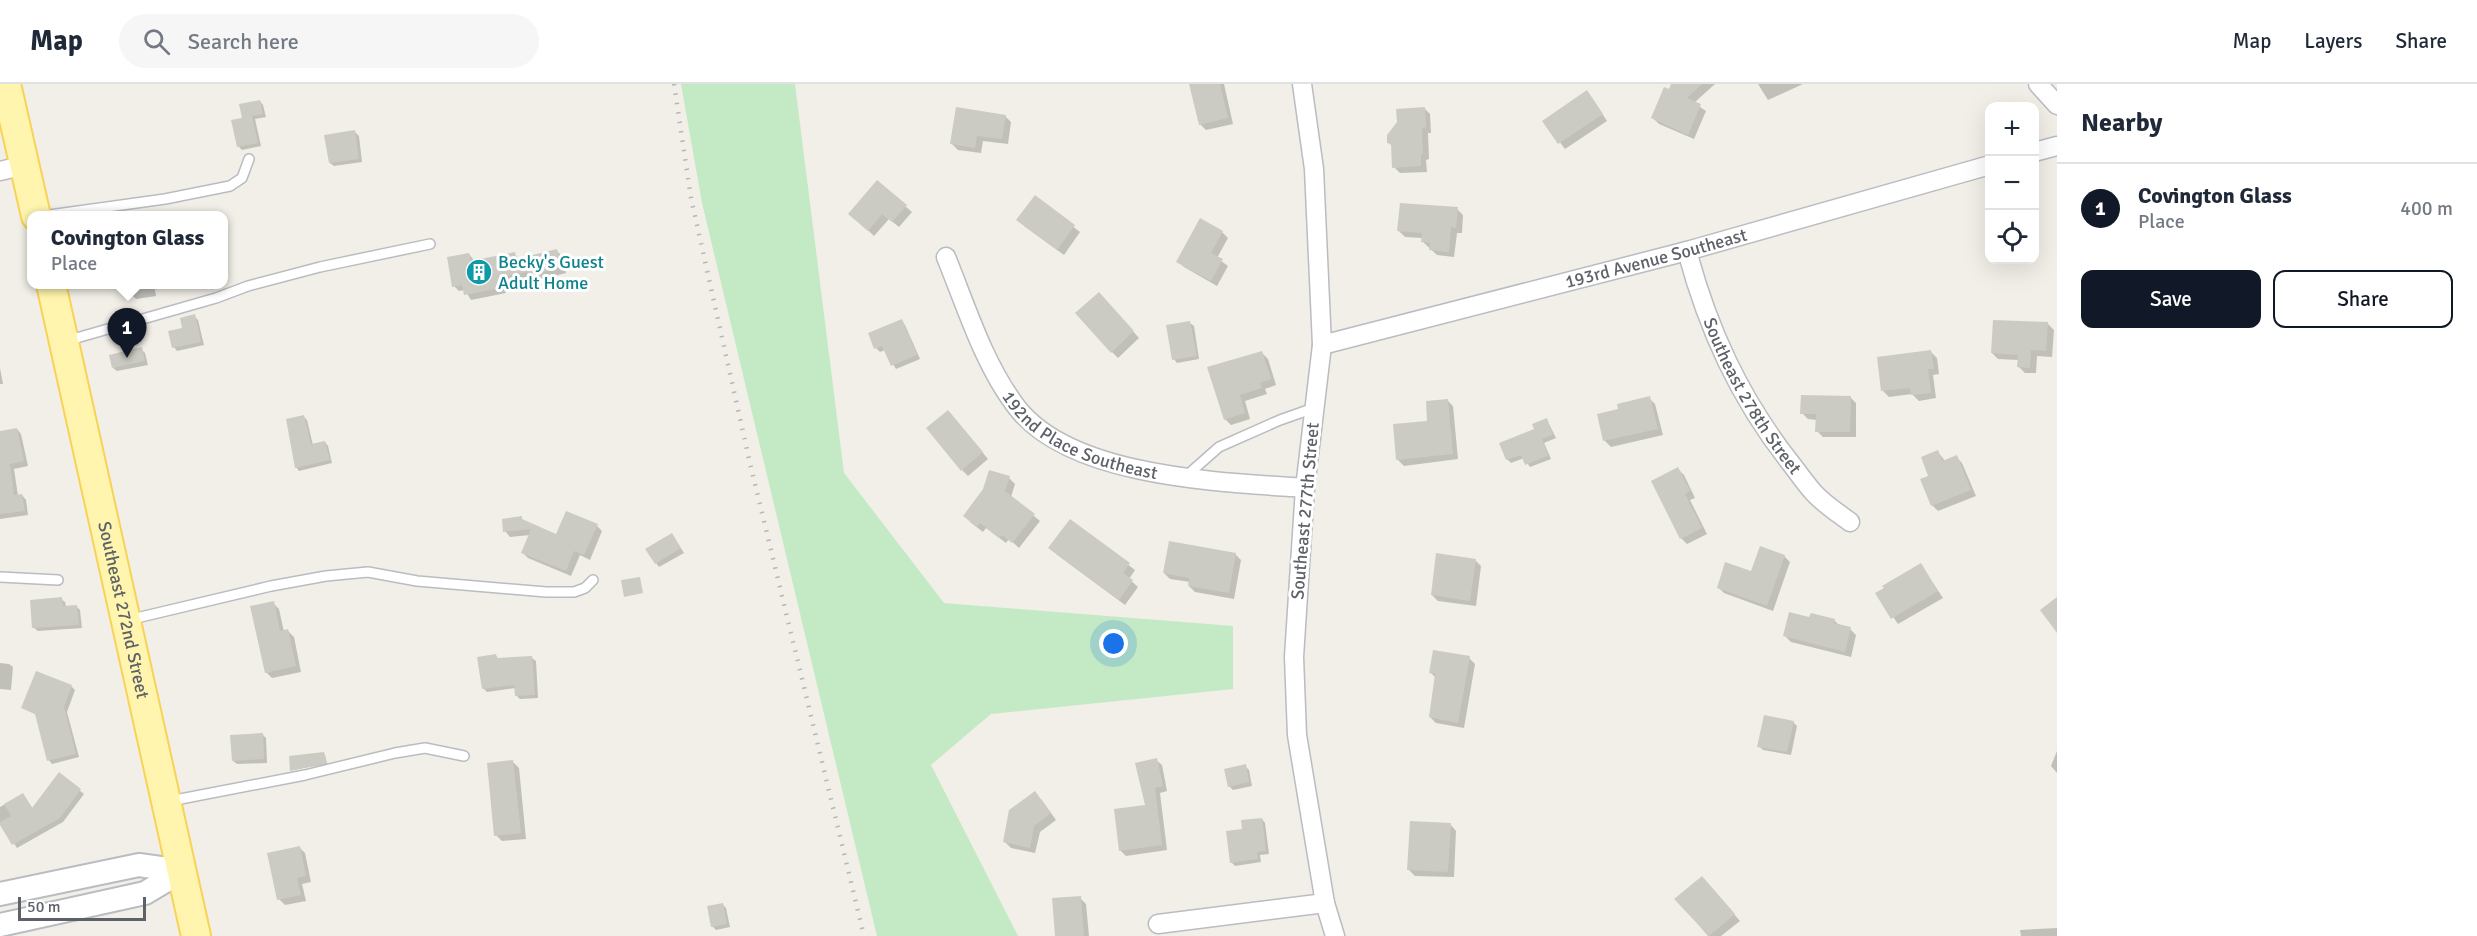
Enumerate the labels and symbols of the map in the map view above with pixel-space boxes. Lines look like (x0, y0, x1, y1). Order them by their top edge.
street label: 193rd Avenue Southeast (1563, 224, 1749, 293)
place label: Becky's Guest Adult Home (498, 251, 604, 294)
building icon: Becky's Guest Adult Home (464, 257, 494, 287)
pin: 1 (108, 308, 146, 358)
street label: Southeast 278th Street (1699, 315, 1806, 478)
street label: 192nd Place Southeast (997, 387, 1159, 484)
street label: Southeast 277th Street (1286, 422, 1324, 600)
street label: Southeast 272nd Street (93, 519, 154, 701)
your location (1099, 629, 1128, 658)
scale bar (18, 894, 146, 922)

